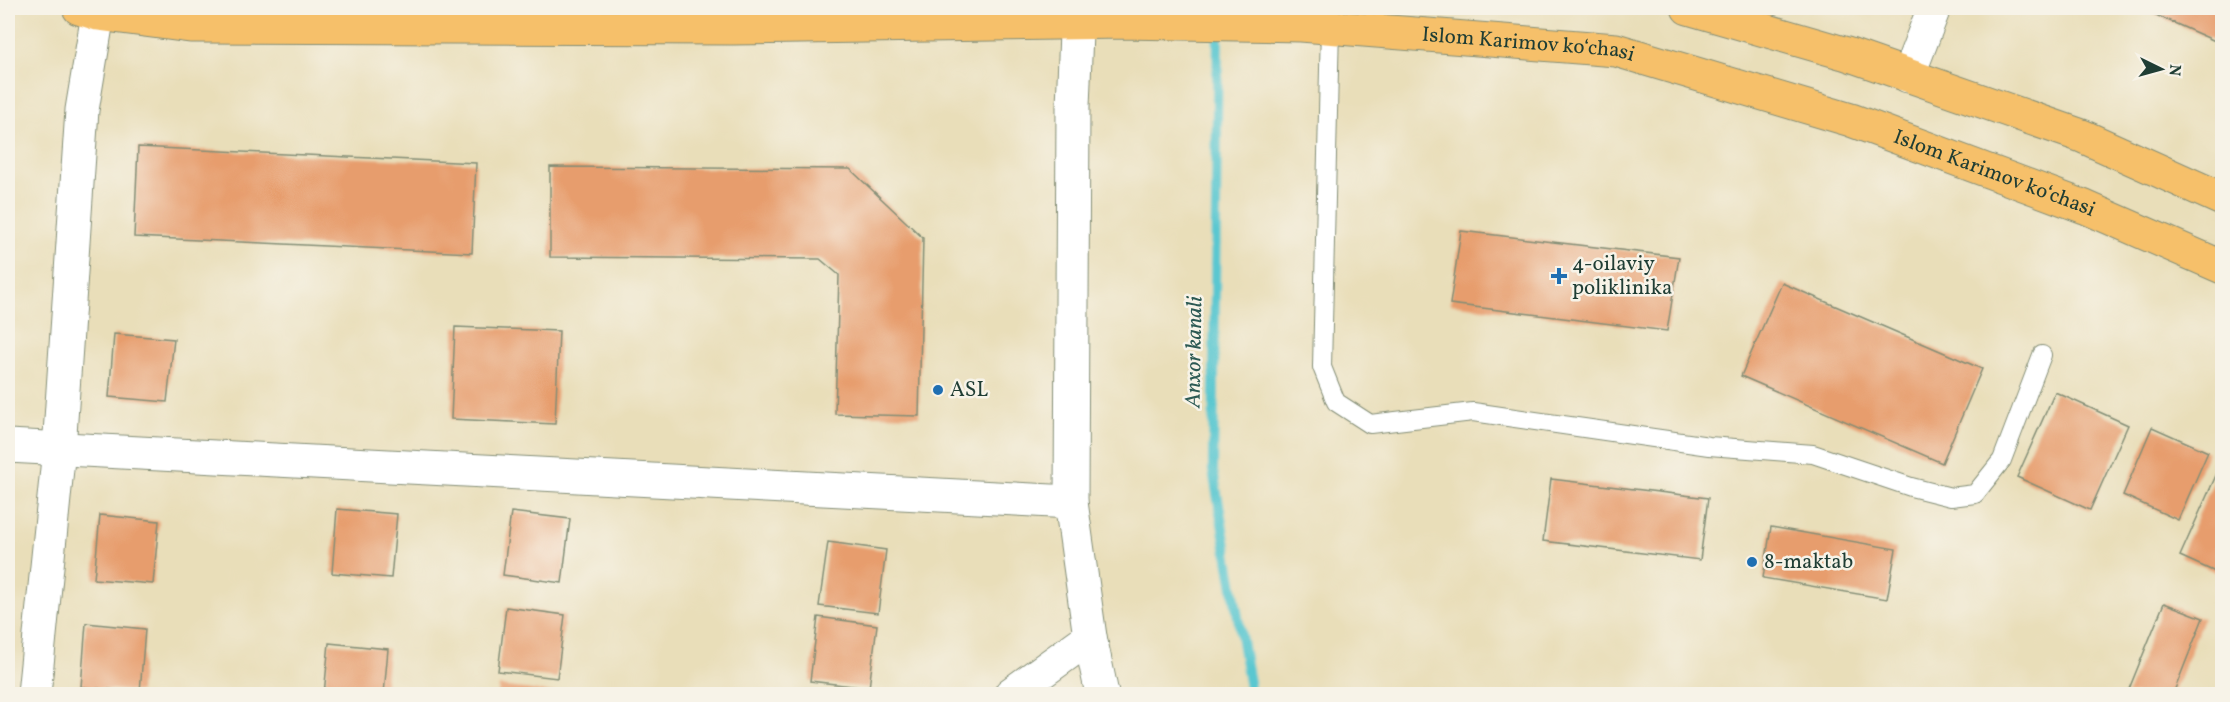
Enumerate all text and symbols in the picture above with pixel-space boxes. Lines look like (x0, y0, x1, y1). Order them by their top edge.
street label: Islom Karimov ko‘chasi (1421, 20, 1638, 69)
north arrow (2131, 39, 2191, 99)
text: N (2162, 63, 2185, 77)
street label: Islom Karimov ko‘chasi (1889, 123, 2100, 224)
place label: 4-oilaviy poliklinika (1572, 250, 1672, 303)
marker: 4-oilaviy poliklinika (1550, 267, 1568, 285)
water label: Anxor kanali (1179, 295, 1211, 409)
place label: ASL (950, 376, 988, 405)
marker: ASL (931, 383, 945, 397)
place label: 8-maktab (1764, 548, 1853, 577)
marker: 8-maktab (1745, 555, 1759, 569)

